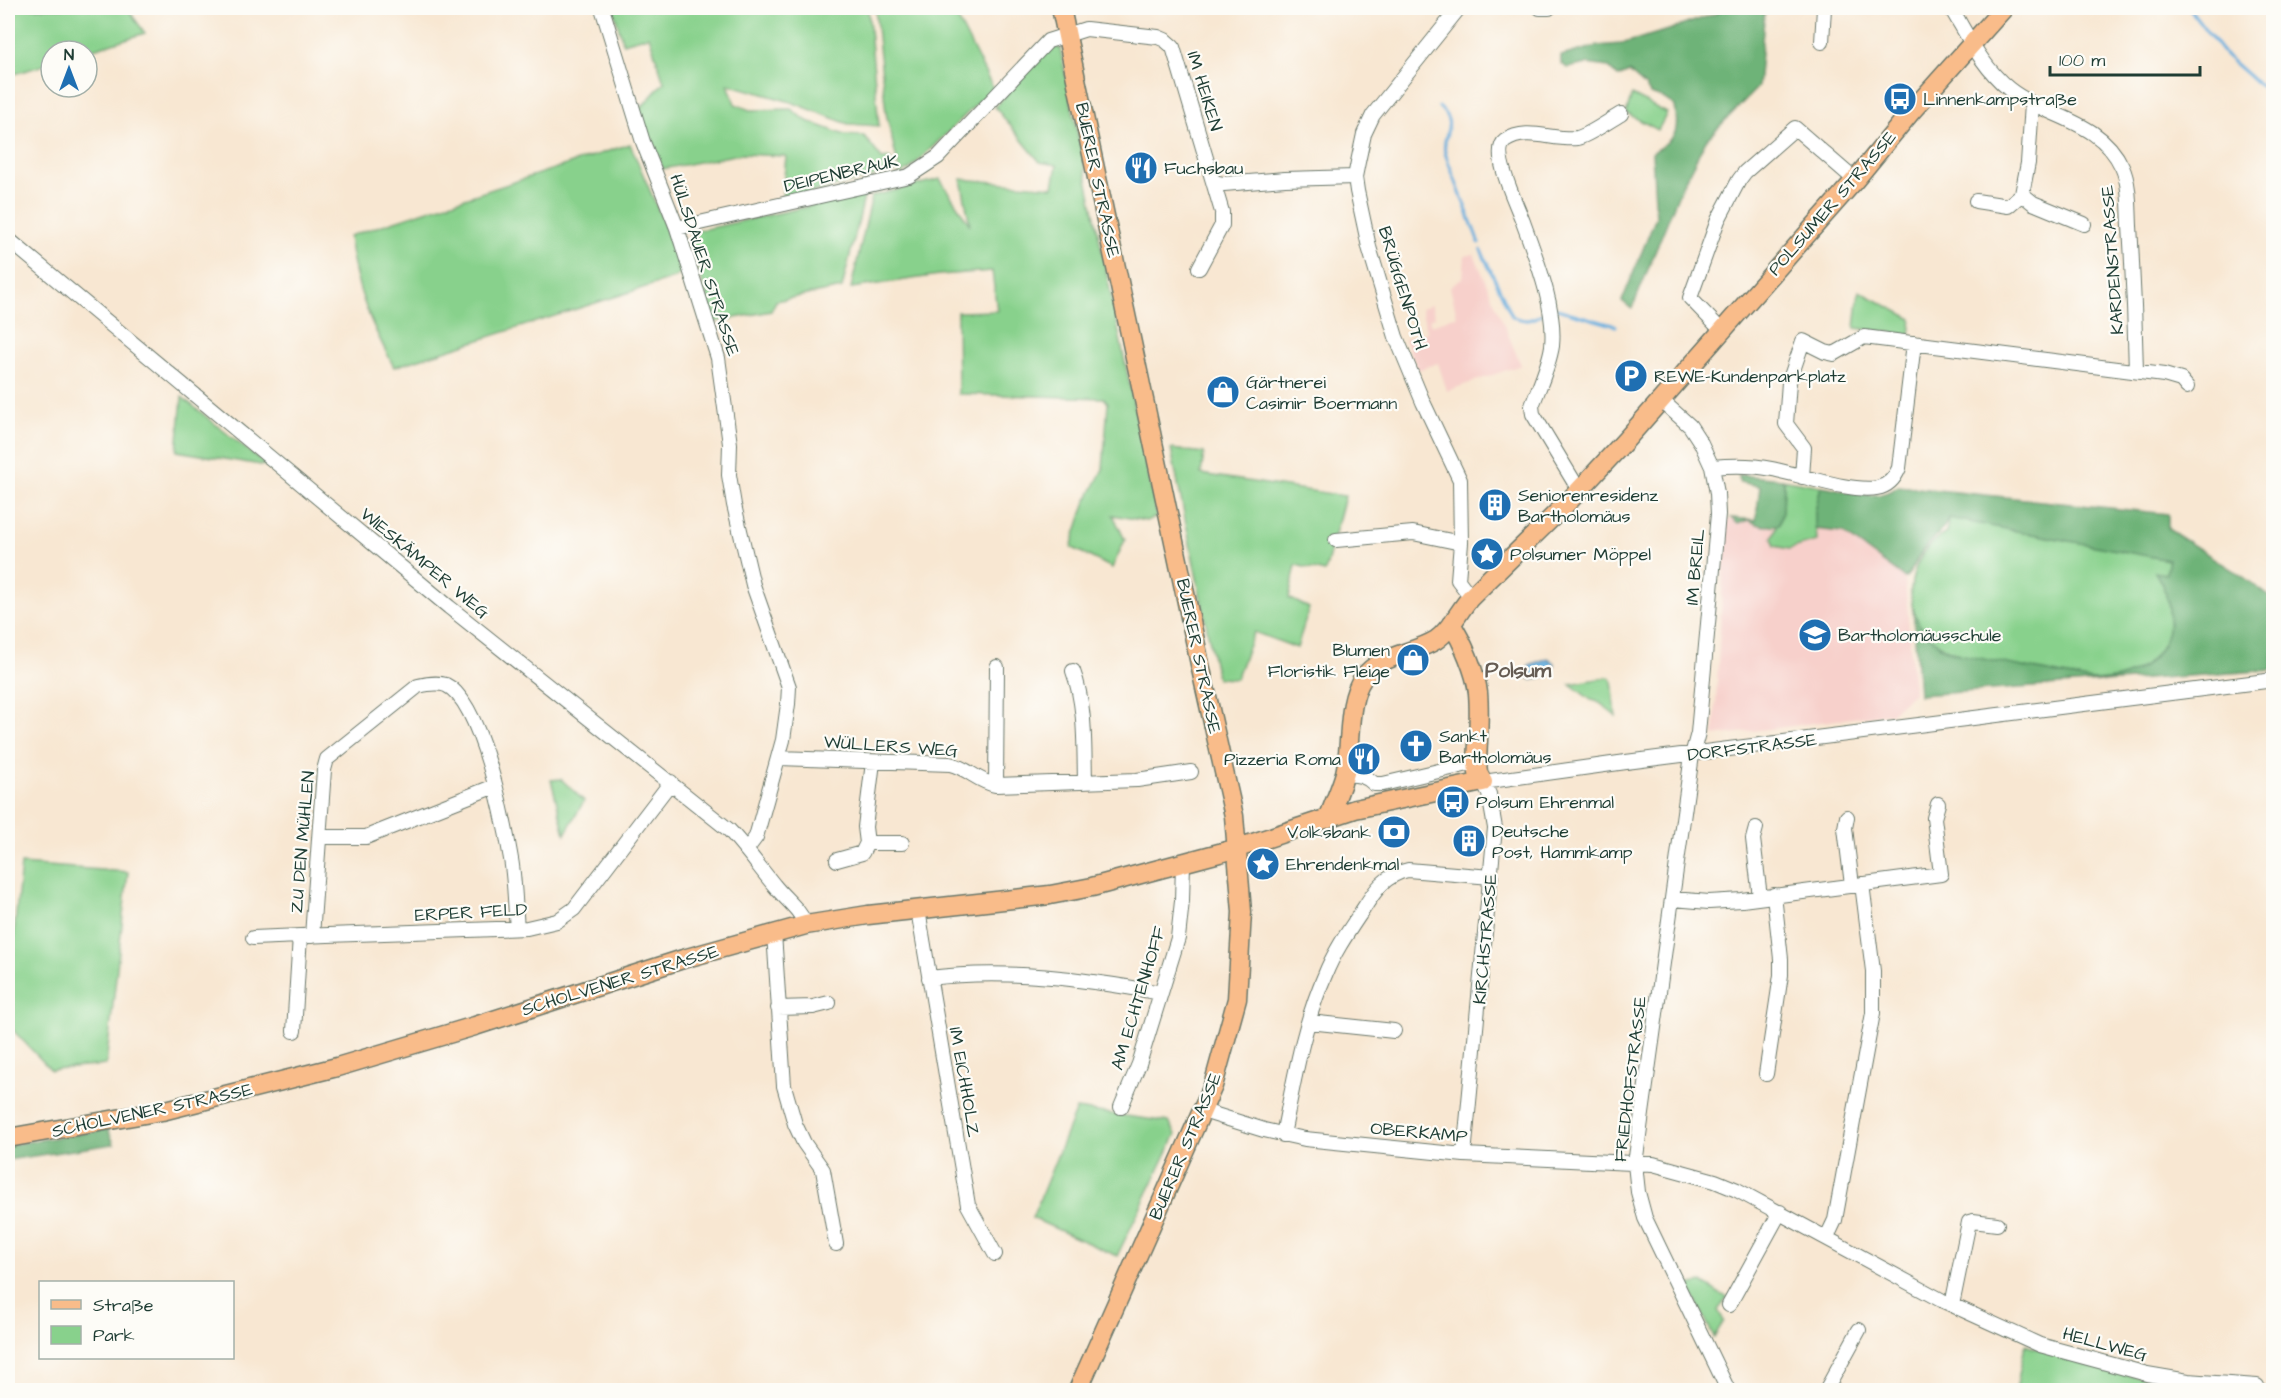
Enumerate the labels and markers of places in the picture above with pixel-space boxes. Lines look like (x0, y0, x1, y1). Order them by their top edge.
bus stop icon: Linnenkampstraße (1882, 81, 1918, 117)
place label: Linnenkampstraße (1923, 87, 2077, 112)
restaurant icon: Fuchsbau (1123, 150, 1159, 186)
place label: Fuchsbau (1164, 156, 1243, 181)
parking icon: REWE-Kundenparkplatz (1613, 358, 1649, 394)
place label: REWE-Kundenparkplatz (1654, 364, 1846, 389)
place label: Gärtnerei Casimir Boermann (1246, 370, 1397, 416)
shop icon: Gärtnerei Casimir Boermann (1205, 374, 1241, 410)
place label: Seniorenresidenz Bartholomäus (1518, 483, 1658, 529)
building icon: Seniorenresidenz Bartholomäus (1477, 487, 1513, 523)
place icon: Polsumer Möppel (1469, 536, 1505, 572)
place label: Polsumer Möppel (1510, 542, 1651, 567)
school or university icon: Bartholomäusschule (1797, 617, 1833, 653)
place label: Bartholomäusschule (1838, 623, 2002, 648)
place label: Blumen Floristik Fleige (1268, 638, 1390, 685)
shop icon: Blumen Floristik Fleige (1395, 642, 1431, 678)
place label: Sankt Bartholomäus (1439, 724, 1552, 770)
church icon: Sankt Bartholomäus (1398, 728, 1434, 764)
restaurant icon: Pizzeria Roma (1346, 741, 1382, 777)
place label: Pizzeria Roma (1224, 747, 1341, 772)
bus stop icon: Polsum Ehrenmal (1435, 784, 1471, 820)
place label: Polsum Ehrenmal (1476, 790, 1614, 815)
bank icon: Volksbank (1376, 814, 1412, 850)
place label: Deutsche Post, Hammkamp (1492, 819, 1633, 865)
place label: Volksbank (1287, 820, 1371, 845)
building icon: Deutsche Post, Hammkamp (1451, 823, 1487, 859)
place icon: Ehrendenkmal (1245, 846, 1281, 882)
place label: Ehrendenkmal (1286, 852, 1399, 877)

